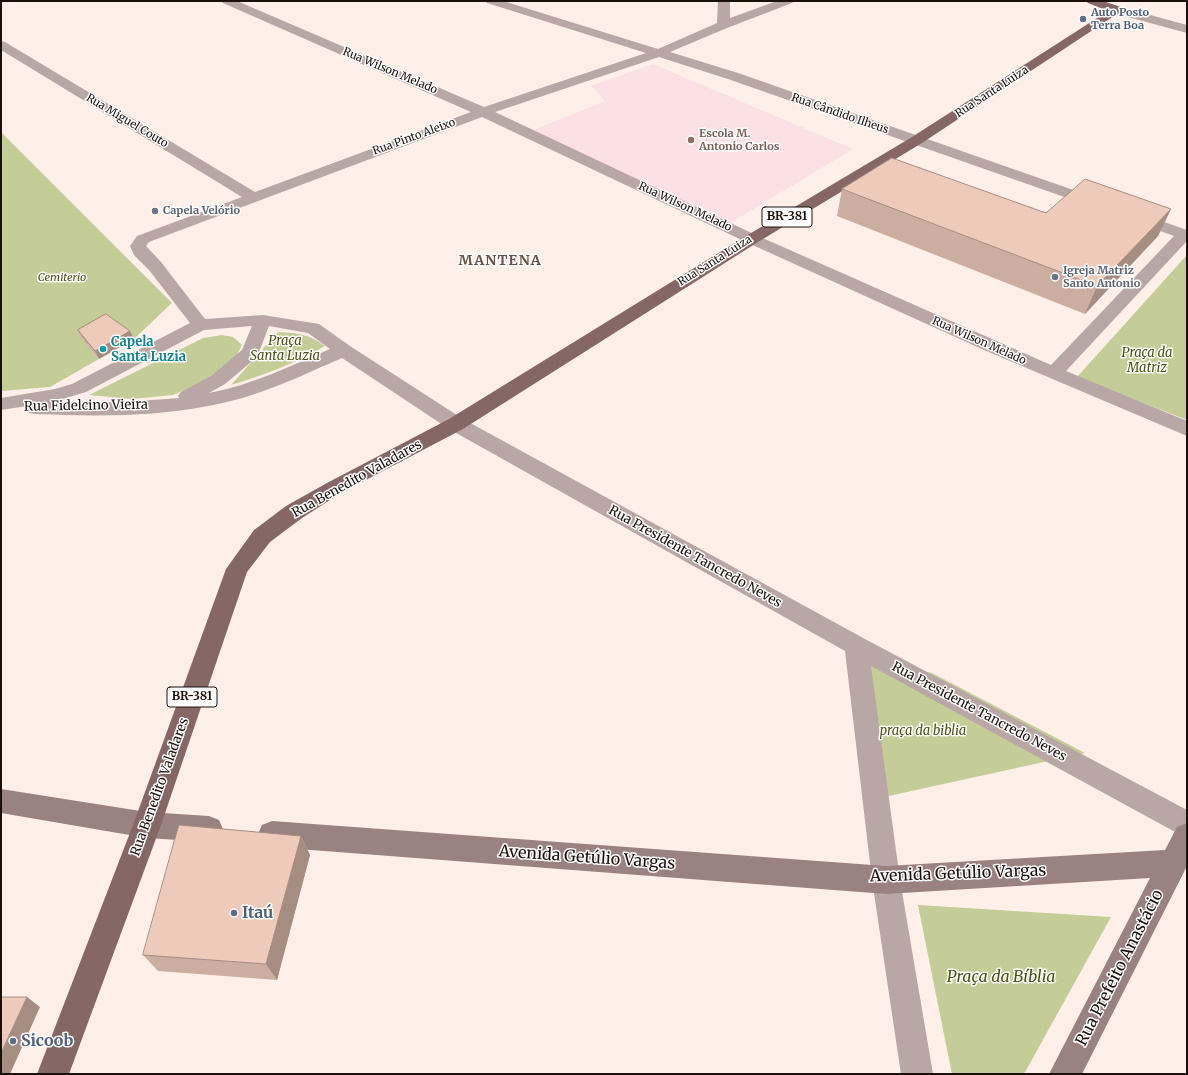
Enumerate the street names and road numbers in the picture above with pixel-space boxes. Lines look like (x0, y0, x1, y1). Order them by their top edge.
street label: Rua Wilson Melado (341, 45, 439, 97)
street label: Rua Santa Luiza (953, 63, 1031, 121)
street label: Rua Miguel Couto (84, 91, 170, 151)
street label: Rua Cândido Ilheus (790, 91, 890, 137)
street label: Rua Pinto Aleixo (371, 116, 457, 158)
street label: Rua Wilson Melado (636, 180, 734, 234)
road number: BR-381 (762, 207, 812, 227)
street label: Rua Santa Luiza (676, 233, 754, 289)
street label: Rua Wilson Melado (930, 314, 1028, 368)
street label: Rua Fidelcino Vieira (24, 397, 148, 415)
street label: Rua Benedito Valadares (290, 437, 424, 521)
street label: Rua Presidente Tancredo Neves (606, 503, 784, 611)
street label: Rua Presidente Tancredo Neves (889, 659, 1069, 765)
road number: BR-381 (167, 687, 217, 707)
street label: Rua Benedito Valadares (128, 716, 192, 858)
street label: Avenida Getúlio Vargas (498, 842, 676, 874)
street label: Avenida Getúlio Vargas (869, 861, 1047, 887)
street label: Rua Prefeito Anastácio (1072, 887, 1168, 1049)

